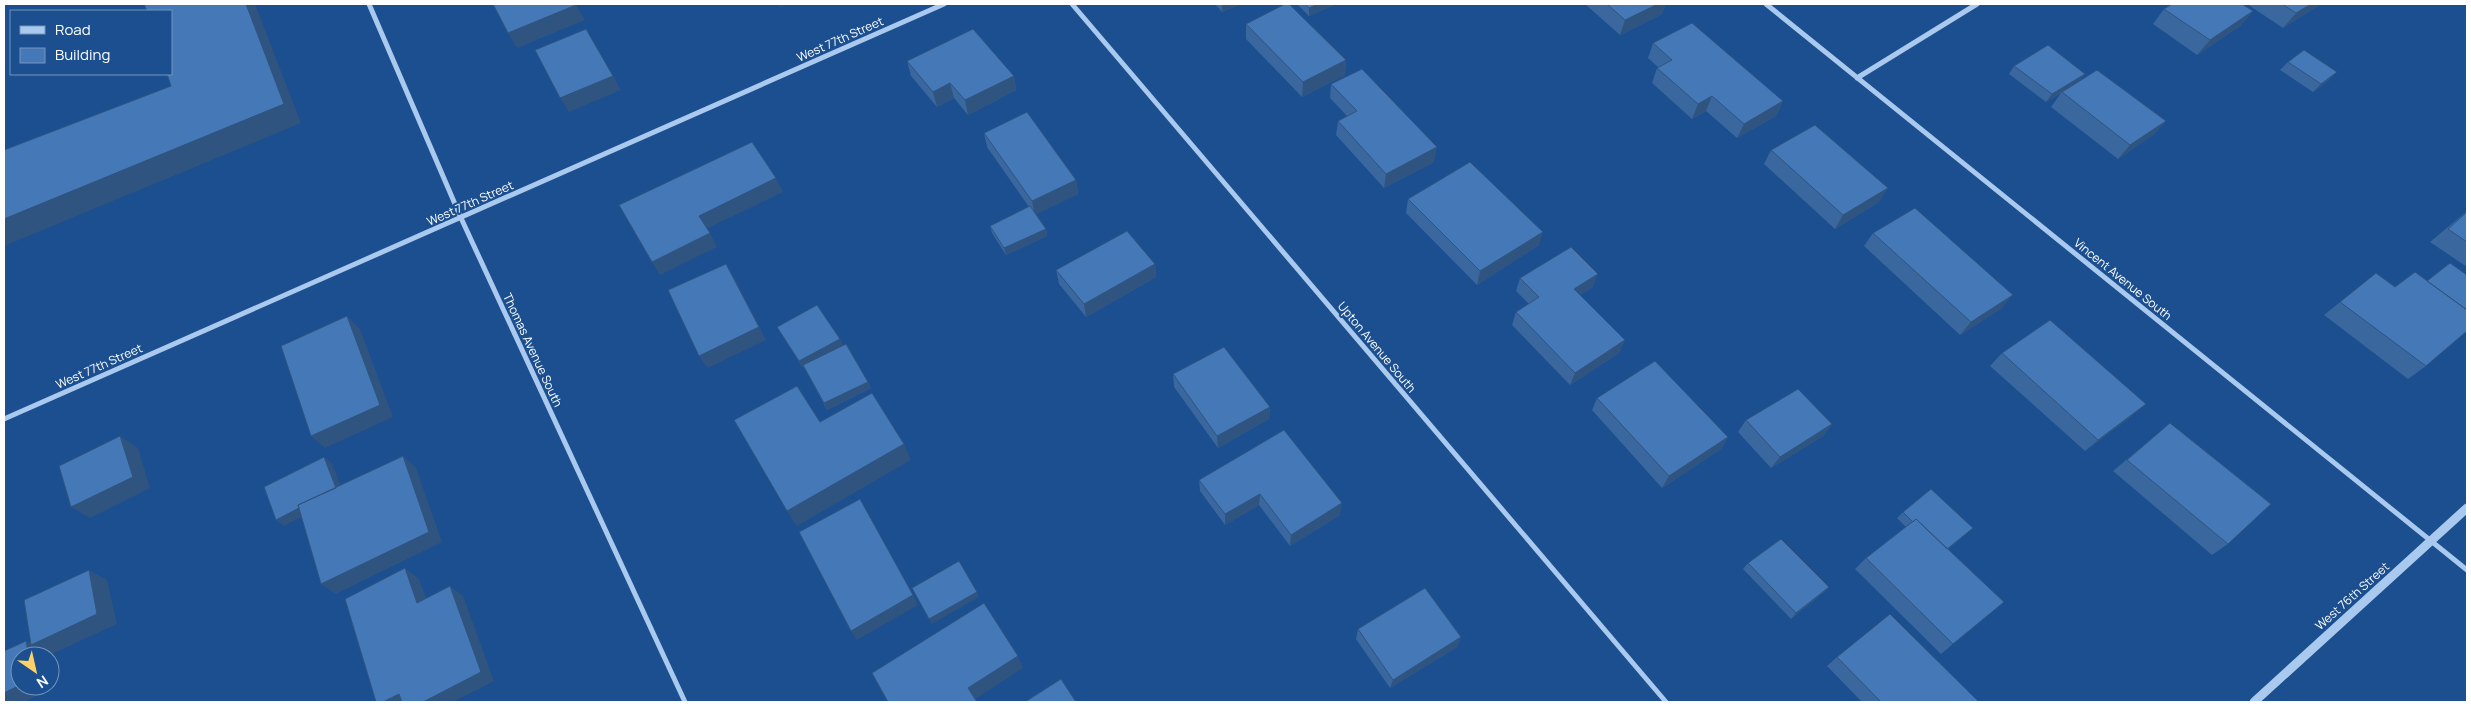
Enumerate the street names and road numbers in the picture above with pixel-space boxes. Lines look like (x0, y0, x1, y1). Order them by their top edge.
street label: West 77th Street (794, 12, 886, 66)
street label: West 77th Street (424, 176, 516, 230)
street label: Vincent Avenue South (2070, 234, 2176, 324)
street label: Thomas Avenue South (499, 290, 567, 410)
street label: Upton Avenue South (1334, 298, 1420, 396)
street label: West 77th Street (53, 339, 145, 393)
street label: West 76th Street (2311, 558, 2393, 634)

